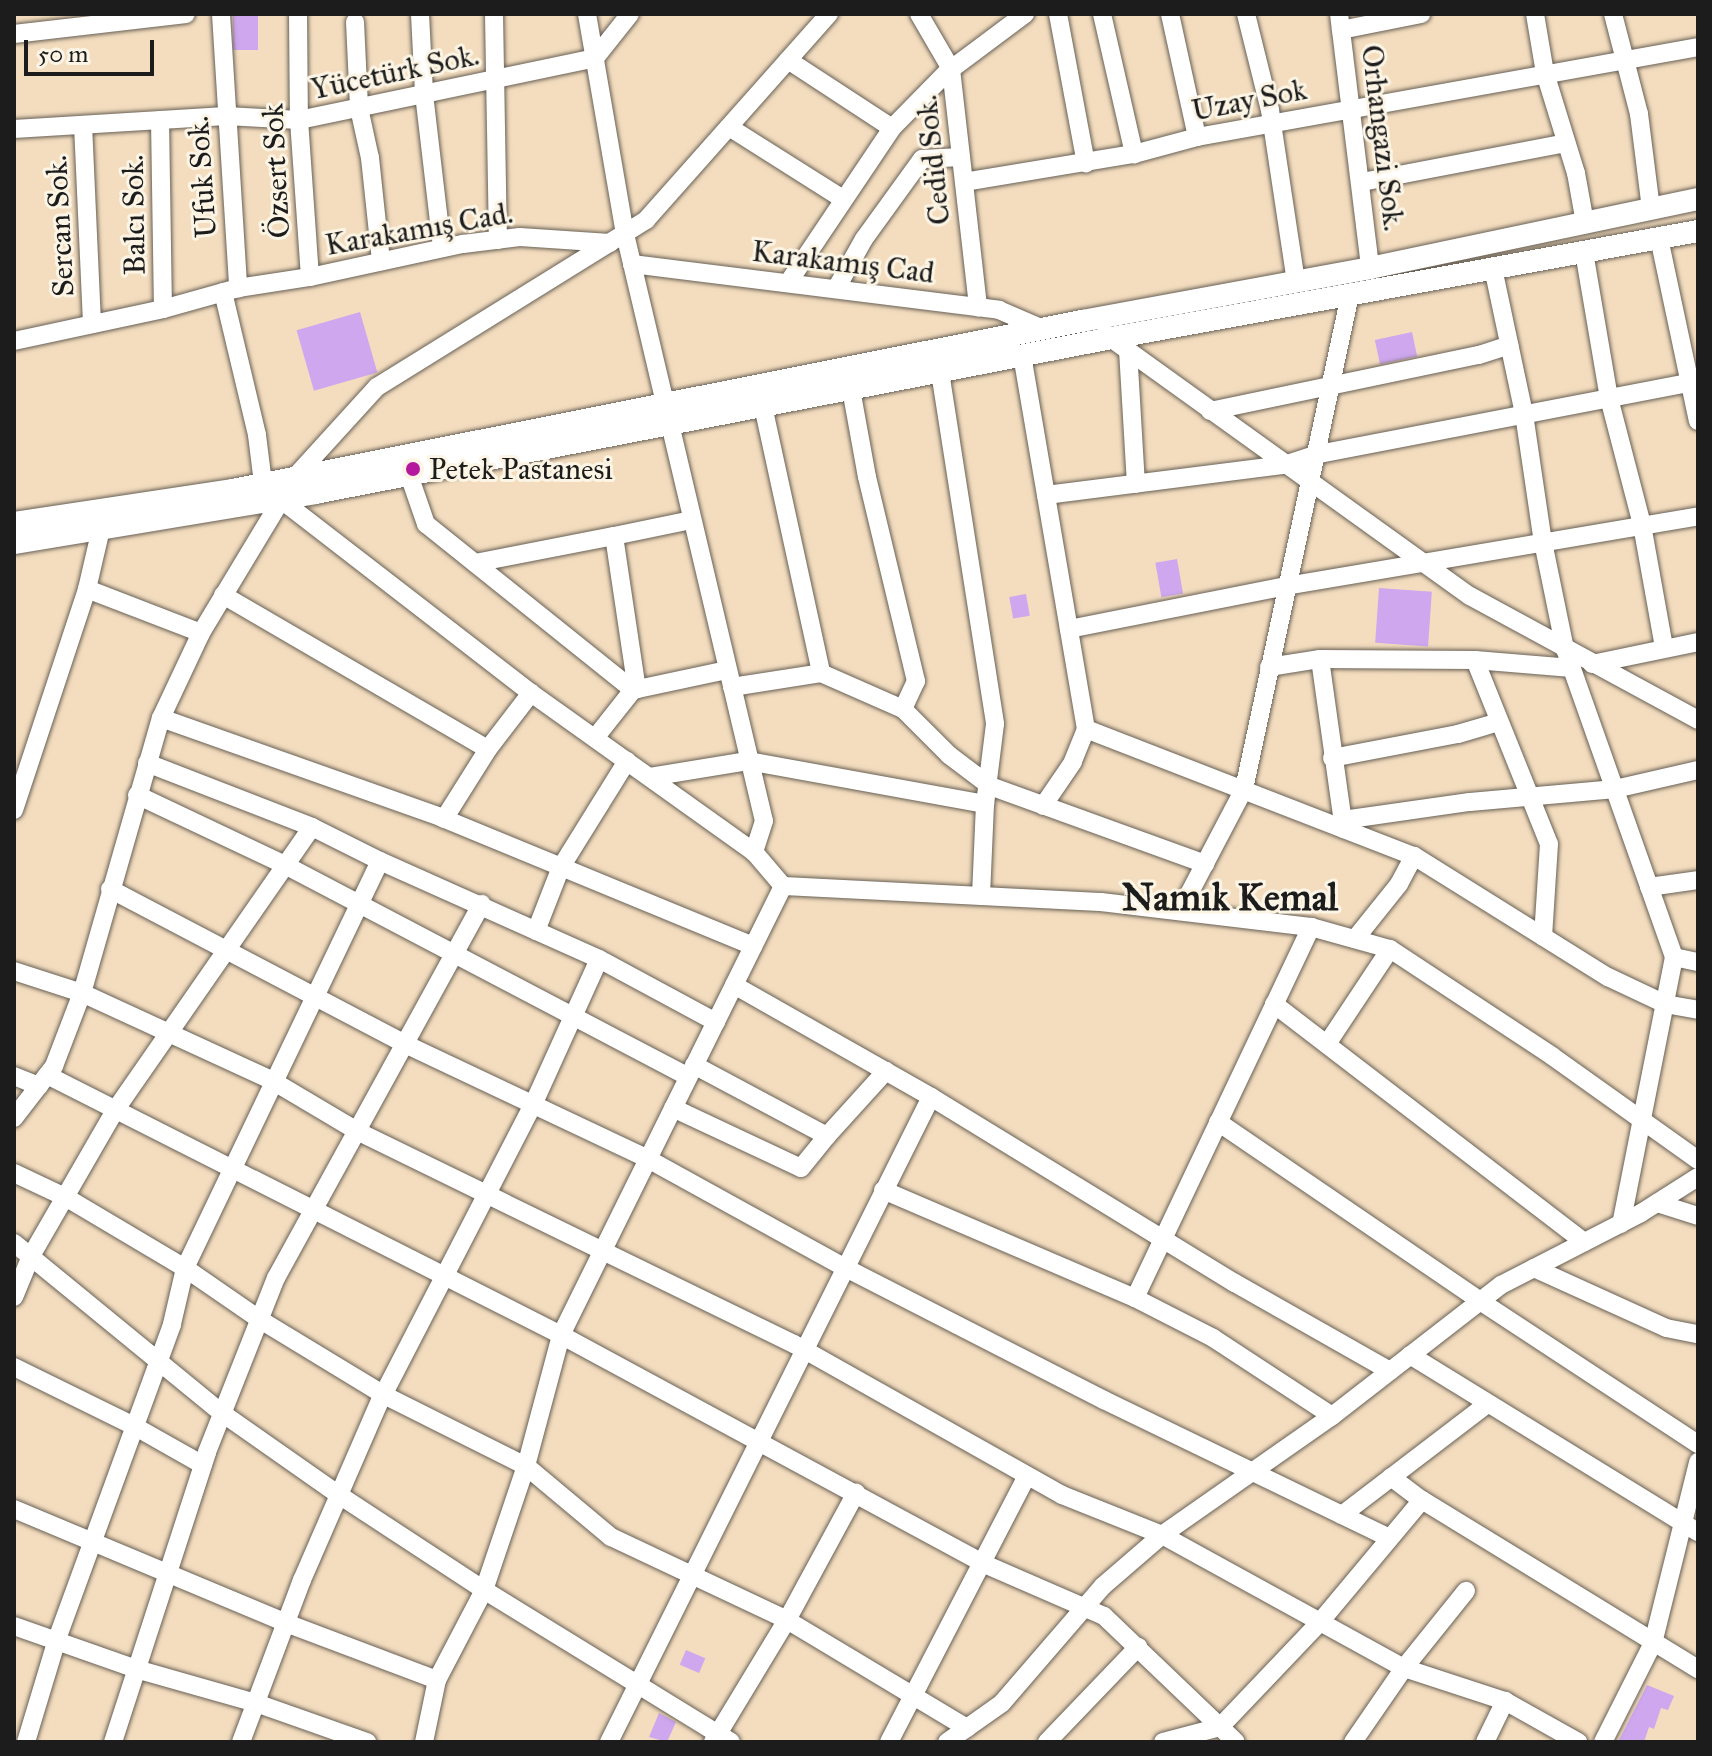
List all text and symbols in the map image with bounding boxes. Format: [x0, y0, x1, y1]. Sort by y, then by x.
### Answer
scale bar [28, 24, 158, 74]
street label: Yücetürk Sok. [308, 37, 482, 107]
text: 50 m [38, 39, 88, 69]
street label: Orhangazi Sok. [1354, 43, 1412, 233]
street label: Uzay Sok [1189, 71, 1309, 129]
street label: Cedid Sok. [908, 93, 958, 227]
street label: Özsert Sok [254, 103, 298, 239]
street label: Ufuk Sok. [180, 115, 224, 239]
street label: Sercan Sok. [38, 154, 82, 298]
street label: Balcı Sok. [115, 154, 153, 276]
street label: Karakamış Cad. [322, 195, 516, 263]
street label: Karakamış Cad [750, 233, 936, 291]
place label: Petek Pastanesi [429, 451, 613, 487]
marker: Petek Pastanesi [404, 460, 422, 478]
district label: Namık Kemal [1122, 875, 1338, 921]

